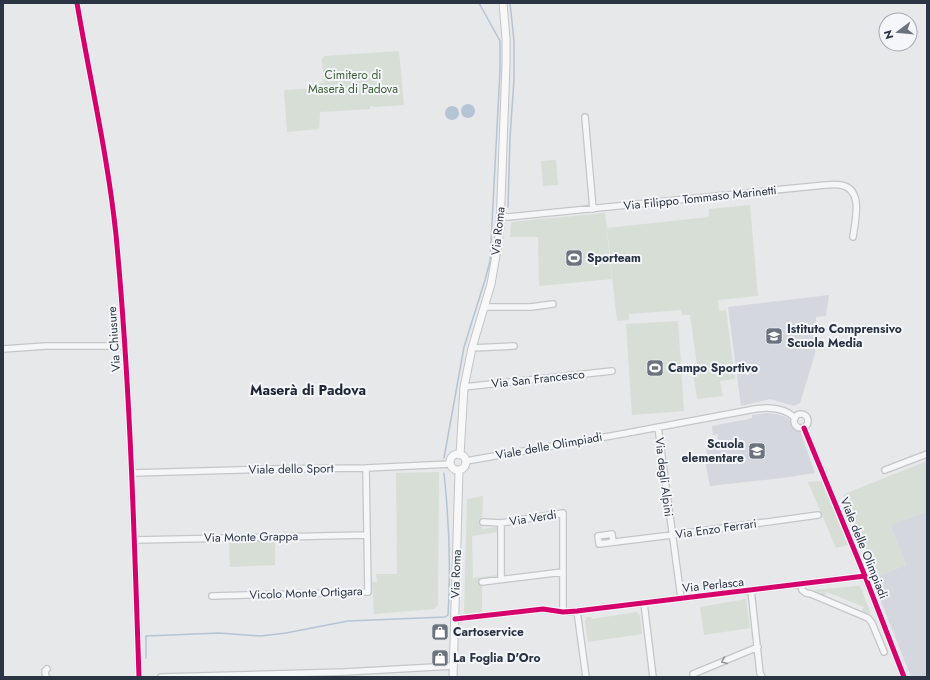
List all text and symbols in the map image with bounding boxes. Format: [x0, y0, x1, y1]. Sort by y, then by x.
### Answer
north arrow [878, 12, 918, 52]
text: N [879, 28, 897, 41]
park label: Cimitero di Maserà di Padova [308, 66, 398, 98]
street label: Via Filippo Tommaso Marinetti [623, 181, 777, 215]
street label: Via Roma [486, 206, 510, 256]
sports icon: Sporteam [564, 248, 584, 268]
place label: Sporteam [587, 249, 641, 267]
street label: Via Chiusure [103, 306, 125, 372]
place label: Istituto Comprensivo Scuola Media [787, 320, 902, 352]
school or university icon: Istituto Comprensivo Scuola Media [764, 326, 784, 346]
sports icon: Campo Sportivo [645, 358, 665, 378]
place label: Campo Sportivo [668, 359, 758, 377]
street label: Via San Francesco [490, 365, 586, 393]
district label: Maserà di Padova [250, 380, 366, 400]
street label: Viale delle Olimpiadi [494, 428, 604, 464]
place label: Scuola elementare [681, 435, 744, 467]
street label: Via degli Alpini [650, 436, 678, 518]
school or university icon: Scuola elementare [747, 441, 767, 461]
street label: Viale dello Sport [248, 459, 334, 479]
street label: Viale delle Olimpiadi [835, 495, 893, 601]
street label: Via Verdi [508, 505, 558, 531]
street label: Via Enzo Ferrari [674, 514, 758, 544]
street label: Via Monte Grappa [204, 527, 299, 547]
street label: Via Roma [446, 549, 466, 599]
street label: Via Perlasca [681, 573, 745, 597]
street label: Vicolo Monte Ortigara [249, 582, 363, 604]
shop icon: Cartoservice [430, 622, 450, 642]
place label: Cartoservice [453, 623, 524, 641]
shop icon: La Foglia D'Oro [430, 648, 450, 668]
place label: La Foglia D'Oro [453, 649, 541, 667]
one-way arrow [721, 656, 729, 664]

